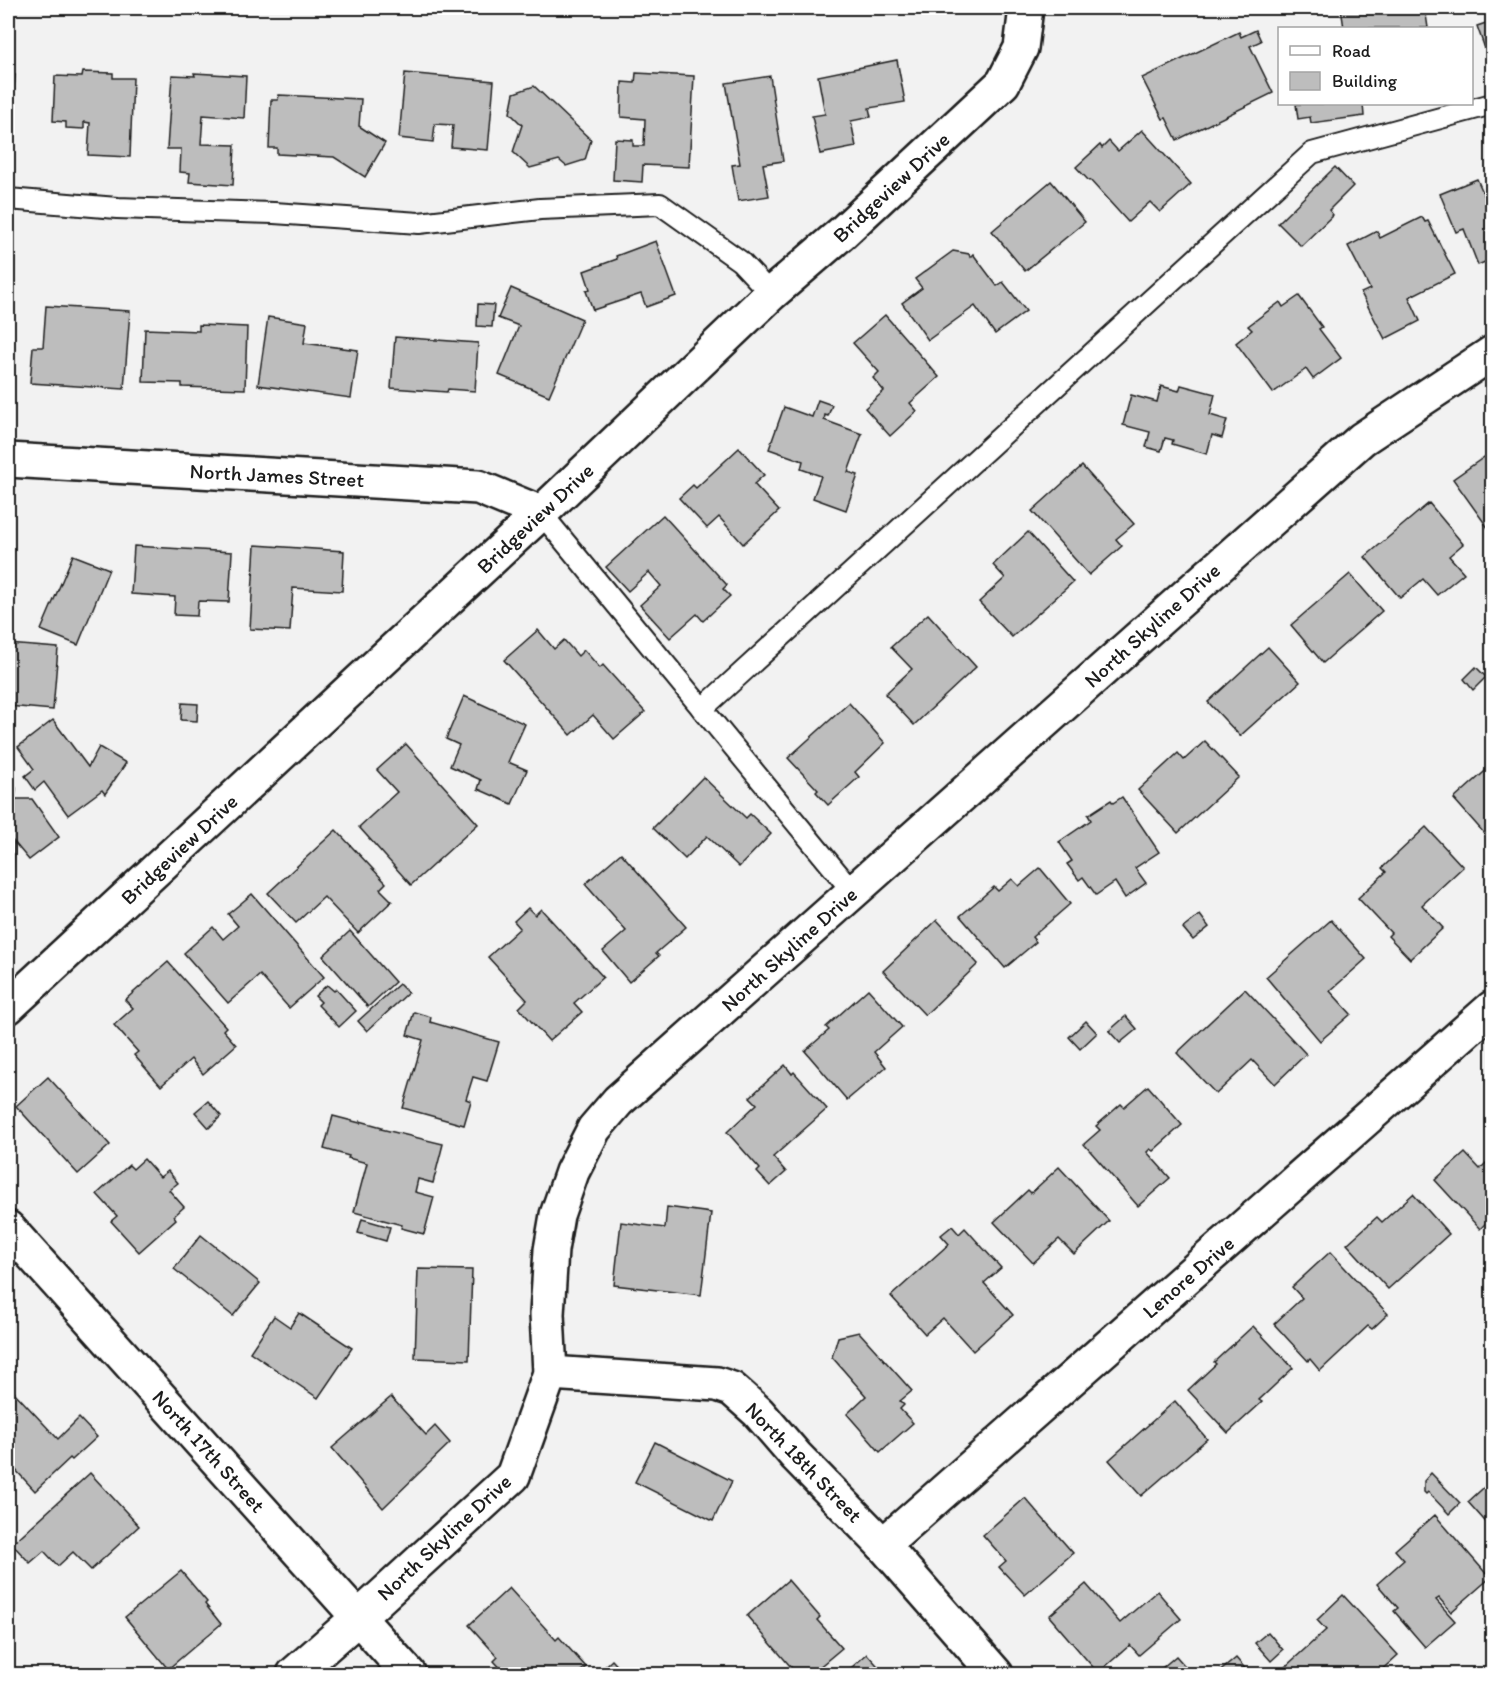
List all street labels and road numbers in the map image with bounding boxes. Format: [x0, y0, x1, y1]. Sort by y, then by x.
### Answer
street label: Bridgeview Drive [827, 126, 955, 248]
street label: Bridgeview Drive [471, 457, 599, 579]
street label: North James Street [189, 458, 365, 492]
street label: North Skyline Drive [1079, 557, 1225, 693]
street label: Bridgeview Drive [115, 788, 243, 910]
street label: North Skyline Drive [716, 881, 862, 1017]
street label: Lenore Drive [1137, 1230, 1239, 1324]
street label: North 17th Street [147, 1385, 271, 1518]
street label: North 18th Street [740, 1397, 868, 1527]
street label: North Skyline Drive [372, 1468, 516, 1606]

